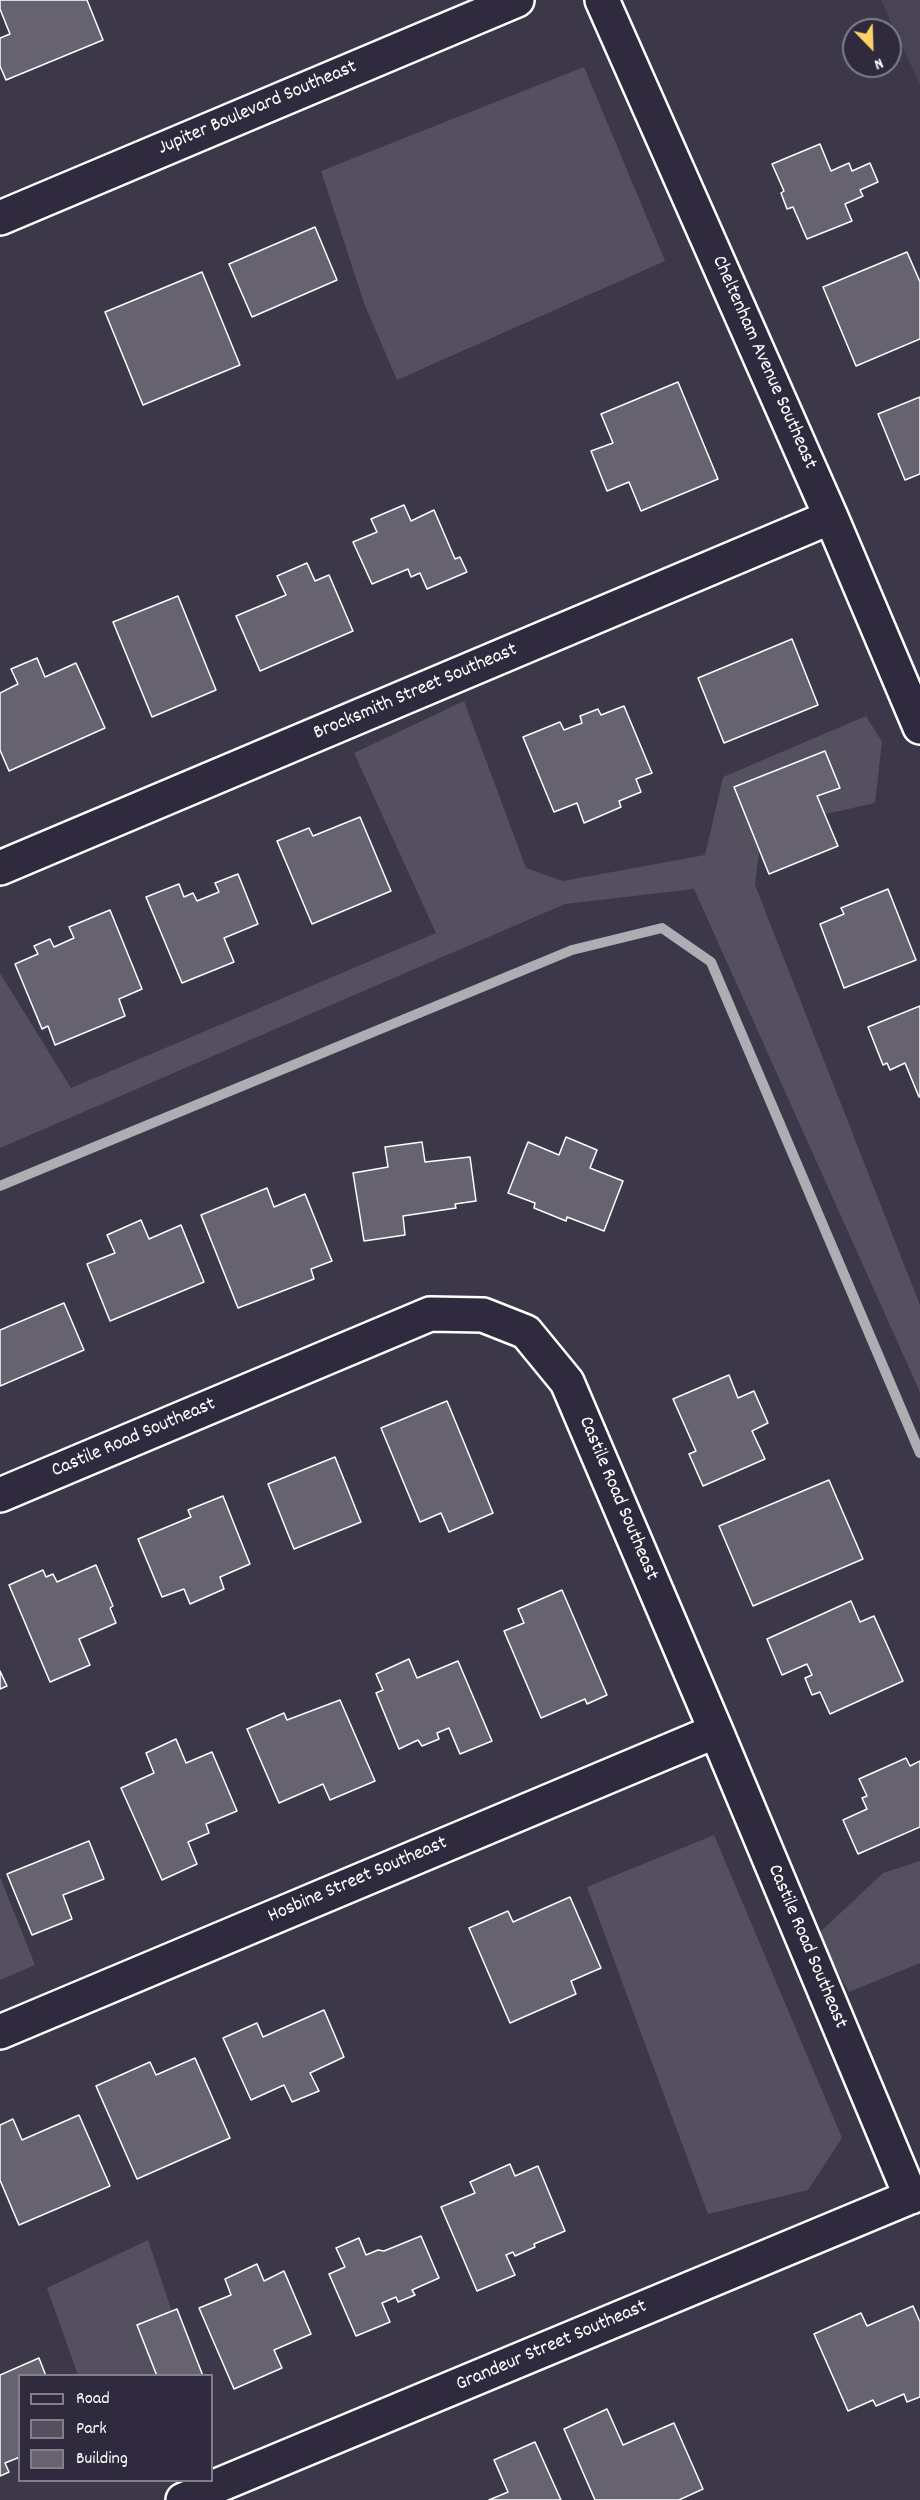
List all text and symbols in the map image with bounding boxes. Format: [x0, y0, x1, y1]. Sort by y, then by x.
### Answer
north arrow [842, 18, 902, 78]
text: N [870, 51, 887, 75]
street label: Jupiter Boulevard Southeast [155, 56, 361, 162]
street label: Cheltenham Avenue Southeast [705, 253, 821, 473]
street label: Brocksmith Street Southeast [311, 639, 521, 747]
street label: Castile Road Southeast [48, 1394, 220, 1484]
street label: Castile Road Southeast [572, 1413, 662, 1585]
street label: Hosbine Street Southeast [265, 1832, 451, 1930]
street label: Castile Road Southeast [761, 1861, 851, 2033]
street label: Grandeur Street Southeast [453, 2296, 651, 2398]
legend [18, 2374, 213, 2482]
text: Road [76, 2387, 110, 2412]
text: Park [76, 2417, 107, 2442]
text: Building [76, 2447, 128, 2472]

